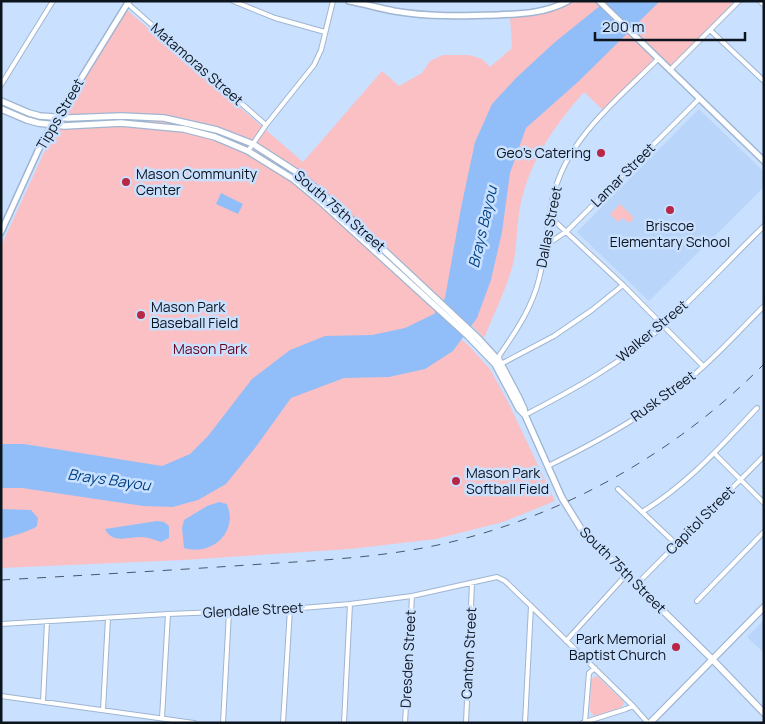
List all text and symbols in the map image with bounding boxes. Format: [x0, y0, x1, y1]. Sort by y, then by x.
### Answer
scale bar [595, 10, 745, 42]
text: 200 m [602, 16, 645, 37]
street label: Matamoras Street [147, 18, 248, 109]
street label: Tipps Street [31, 74, 88, 153]
street label: Lamar Street [586, 138, 659, 211]
place label: Geo's Catering [497, 143, 591, 162]
marker: Geo's Catering [595, 147, 607, 159]
place label: Mason Community Center [136, 164, 258, 199]
street label: South 75th Street [291, 166, 390, 256]
marker: Mason Community Center [120, 176, 132, 188]
water label: Brays Bayou [463, 183, 502, 270]
street label: Dallas Street [531, 184, 566, 269]
marker: Briscoe Elementary School [664, 204, 676, 216]
place label: Briscoe Elementary School [610, 216, 730, 251]
street label: Walker Street [612, 295, 692, 366]
place label: Mason Park Baseball Field [151, 297, 238, 332]
marker: Mason Park Baseball Field [135, 309, 147, 321]
park label: Mason Park [173, 339, 248, 358]
street label: Rusk Street [627, 366, 699, 425]
water label: Brays Bayou [66, 463, 153, 496]
place label: Mason Park Softball Field [466, 463, 549, 498]
marker: Mason Park Softball Field [450, 475, 462, 487]
street label: Capitol Street [661, 481, 739, 558]
street label: South 75th Street [576, 522, 671, 617]
street label: Glendale Street [202, 597, 304, 622]
street label: Canton Street [457, 606, 480, 699]
street label: Dresden Street [395, 609, 420, 709]
place label: Park Memorial Baptist Church [569, 629, 666, 664]
marker: Park Memorial Baptist Church [670, 641, 682, 653]

